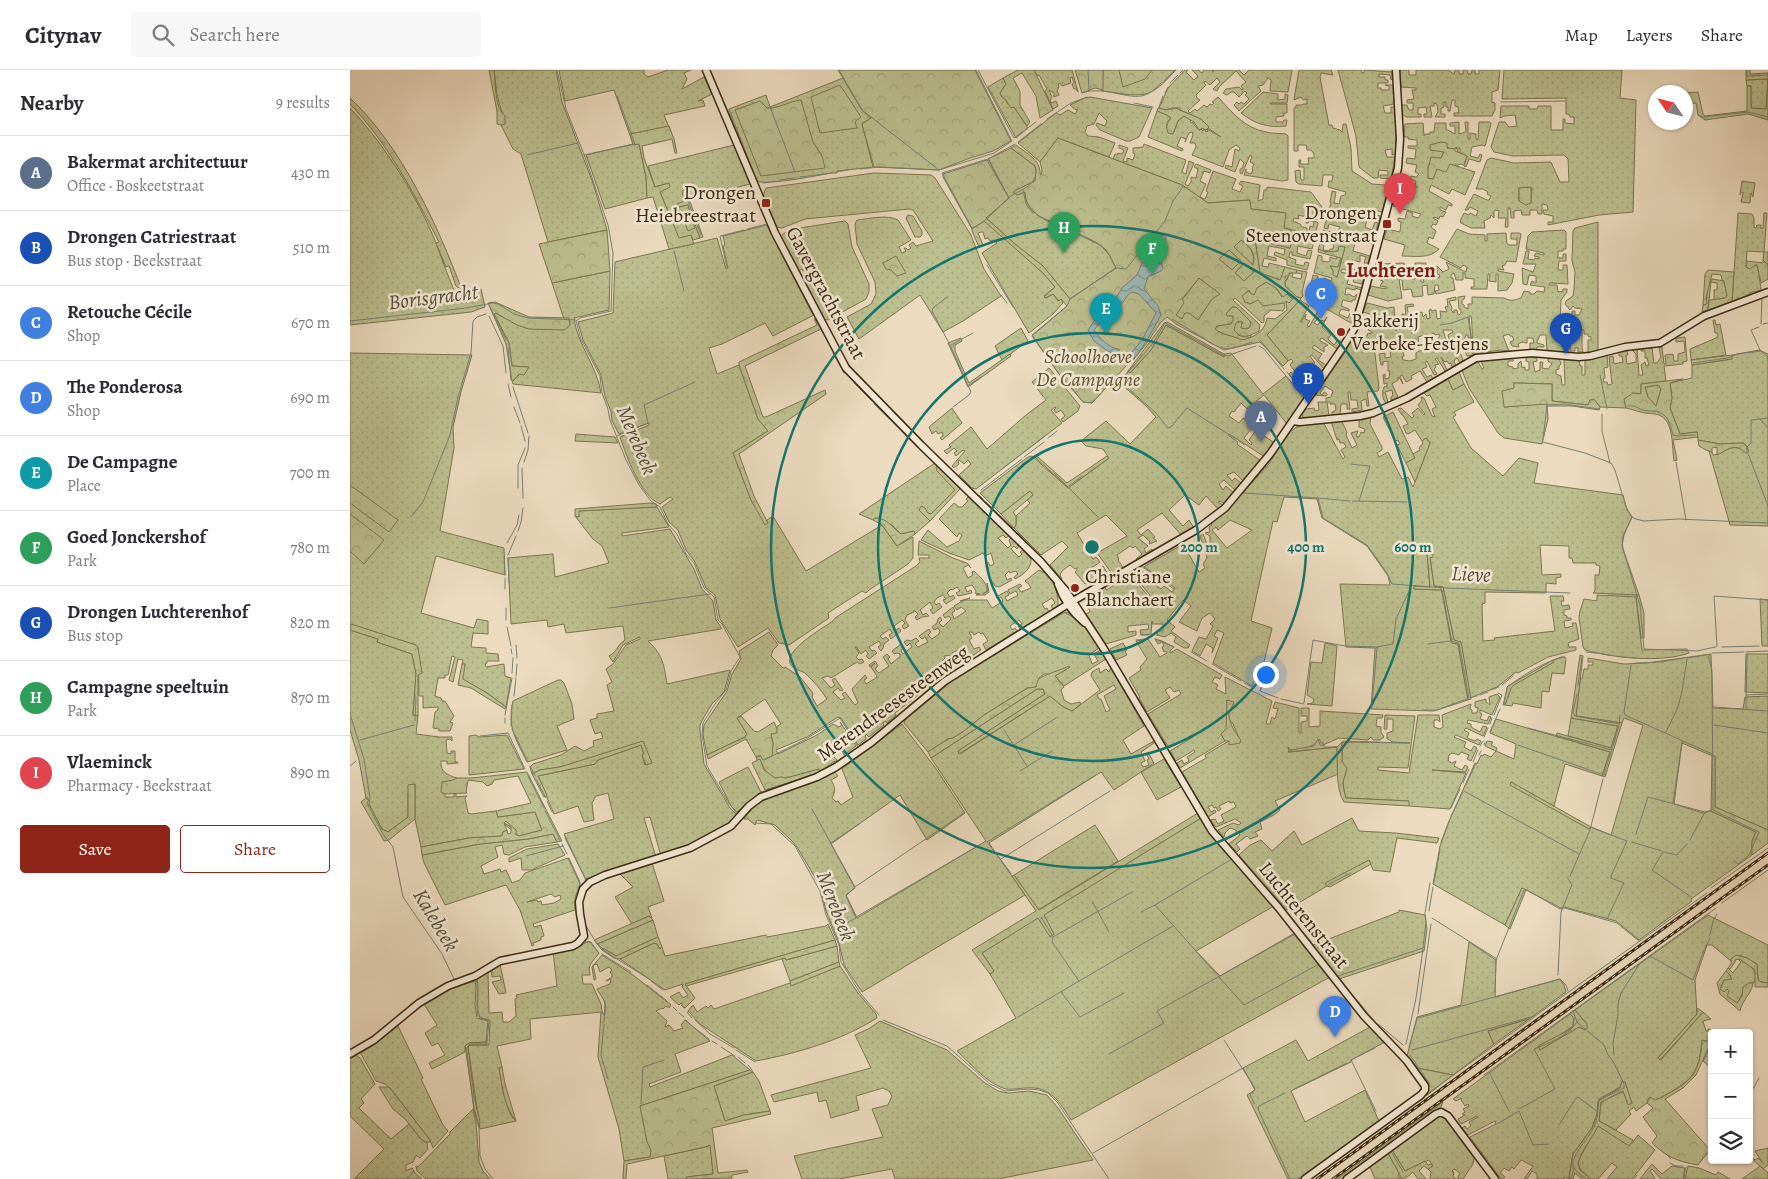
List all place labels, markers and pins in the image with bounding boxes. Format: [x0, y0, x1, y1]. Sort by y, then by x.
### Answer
pin: I [1384, 173, 1416, 214]
place label: Drongen Heiebreestraat [635, 179, 756, 229]
marker: Drongen Heiebreestraat [760, 197, 772, 209]
place label: Drongen Steenovenstraat [1245, 199, 1377, 249]
pin: H [1048, 212, 1080, 253]
marker: Drongen Steenovenstraat [1381, 218, 1393, 230]
pin: F [1136, 233, 1168, 274]
pin: C [1305, 278, 1337, 319]
pin: E [1090, 293, 1122, 334]
place label: Bakkerij Verbeke-Festjens [1350, 307, 1489, 357]
pin: G [1550, 313, 1582, 354]
marker: Bakkerij Verbeke-Festjens [1335, 326, 1347, 338]
pin: B [1292, 363, 1324, 404]
pin: A [1245, 401, 1277, 442]
centre of rings [1083, 538, 1101, 556]
place label: Christiane Blanchaert [1085, 563, 1174, 613]
marker: Christiane Blanchaert [1069, 582, 1081, 594]
pin: D [1319, 996, 1351, 1037]

